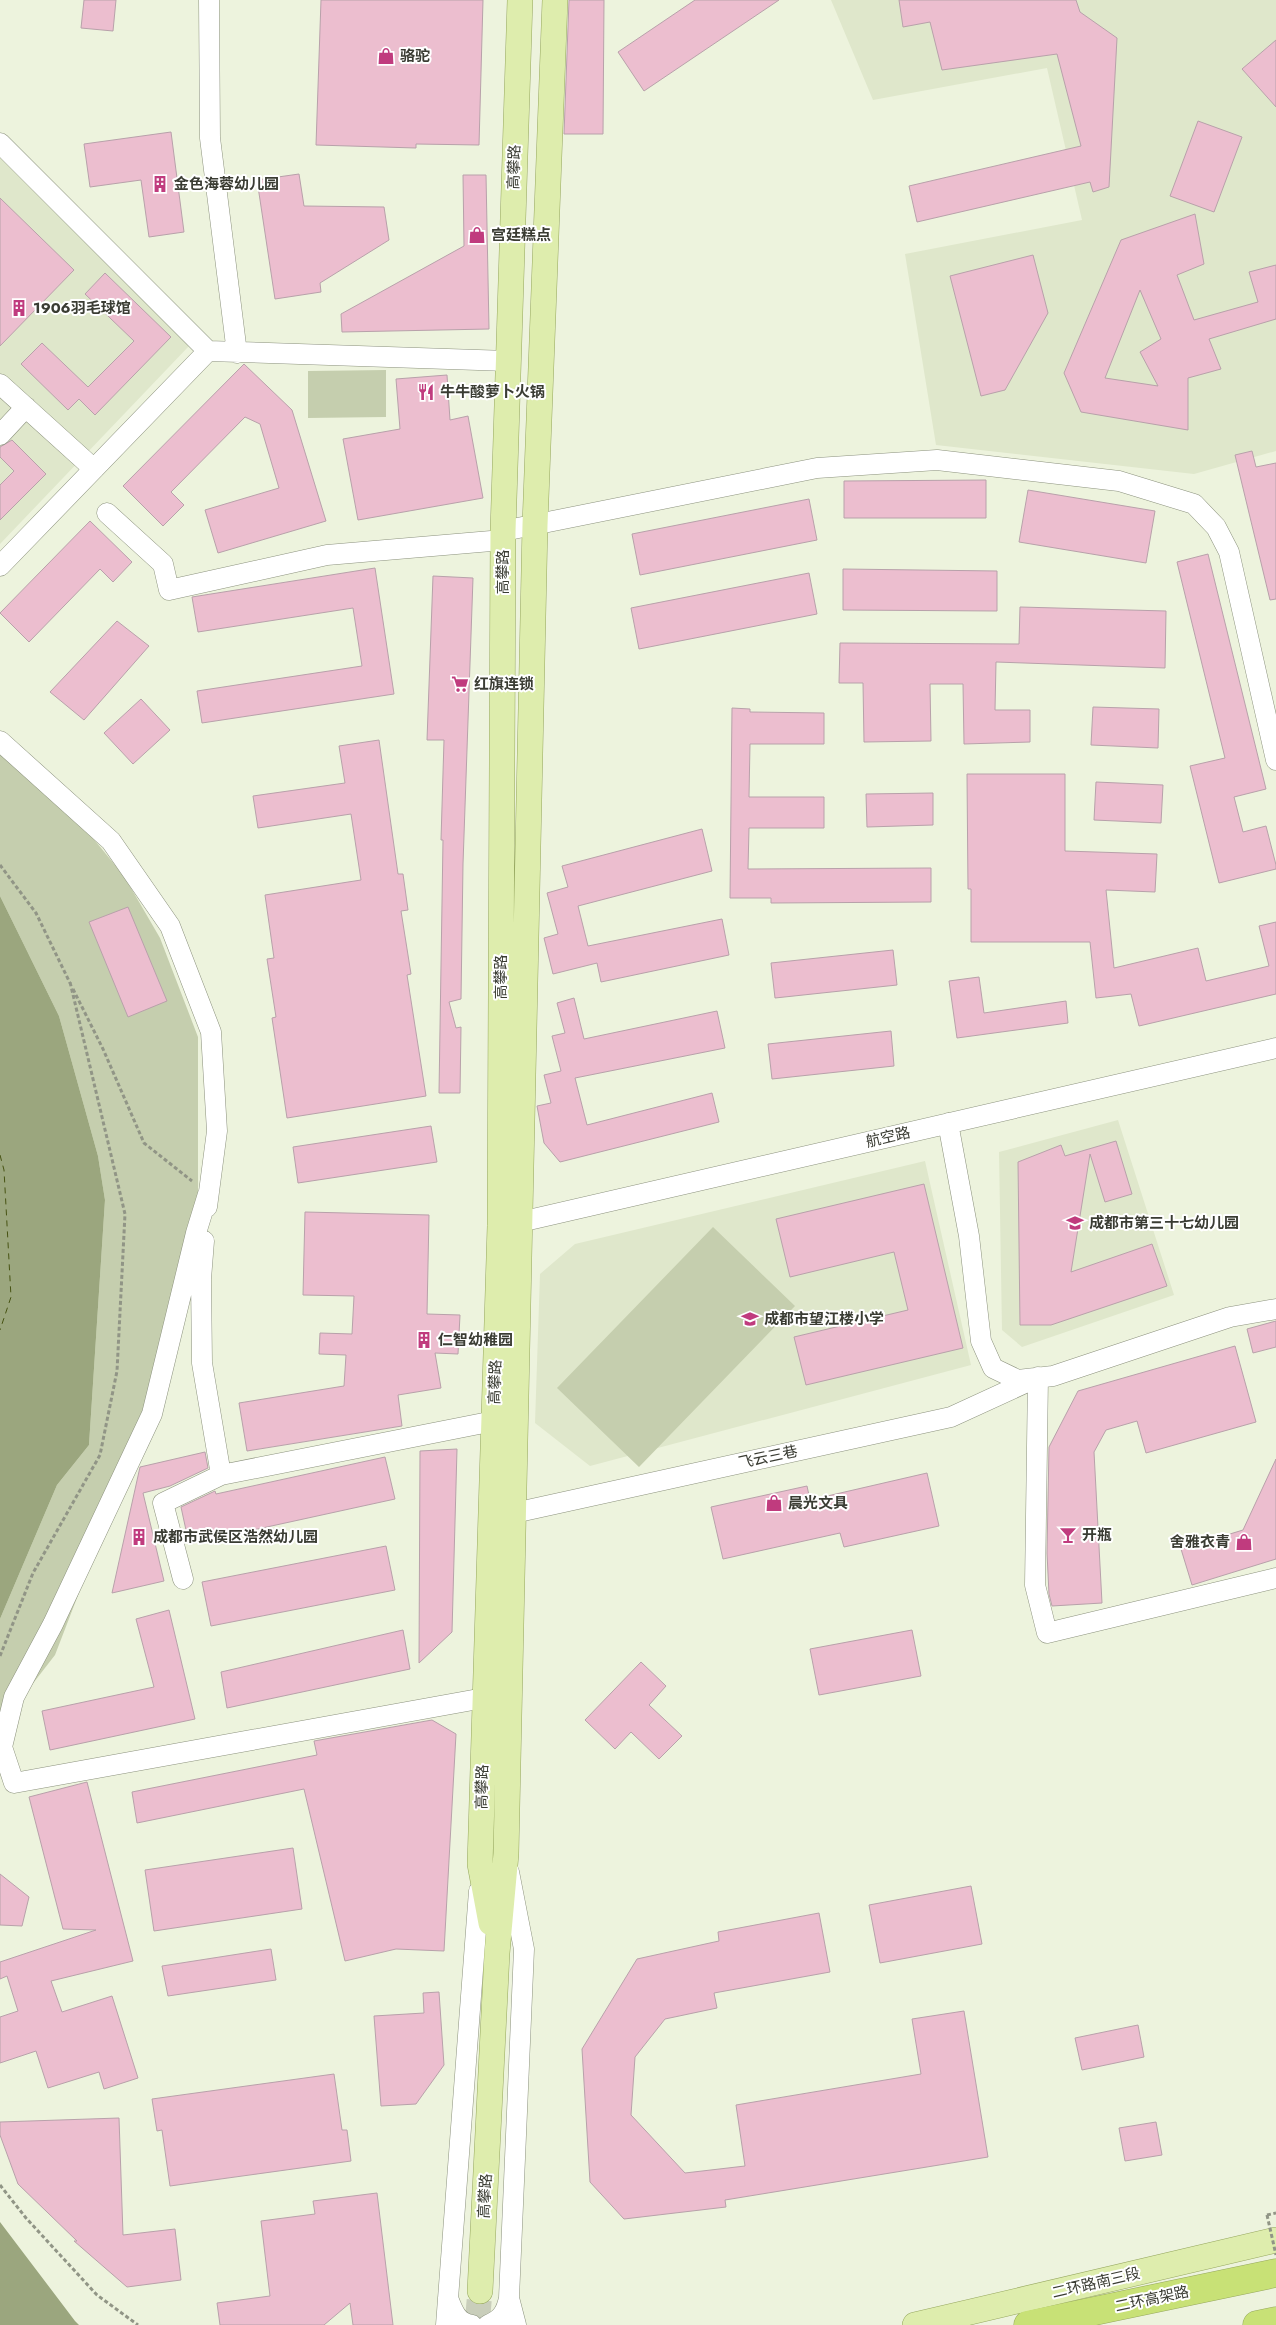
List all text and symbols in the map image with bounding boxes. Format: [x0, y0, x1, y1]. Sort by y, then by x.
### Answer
place label: 骆驼 [400, 45, 430, 67]
shop icon: 骆驼 [376, 46, 396, 66]
street label: 高攀路 [502, 144, 526, 190]
place label: 金色海蓉幼儿园 [174, 173, 279, 195]
building icon: 金色海蓉幼儿园 [150, 174, 170, 194]
place label: 宫廷糕点 [491, 224, 551, 246]
shop icon: 宫廷糕点 [467, 225, 487, 245]
place label: 1906羽毛球馆 [33, 297, 131, 319]
building icon: 1906羽毛球馆 [9, 298, 29, 318]
place label: 牛牛酸萝卜火锅 [440, 381, 545, 403]
restaurant icon: 牛牛酸萝卜火锅 [416, 382, 436, 402]
street label: 高攀路 [492, 549, 514, 595]
place label: 红旗连锁 [474, 673, 534, 695]
supermarket icon: 红旗连锁 [450, 674, 470, 694]
street label: 高攀路 [490, 954, 512, 1000]
street label: 航空路 [864, 1121, 912, 1153]
place label: 成都市第三十七幼儿园 [1089, 1212, 1239, 1234]
school or university icon: 成都市第三十七幼儿园 [1065, 1213, 1085, 1233]
place label: 成都市望江楼小学 [764, 1308, 884, 1330]
school or university icon: 成都市望江楼小学 [740, 1309, 760, 1329]
place label: 仁智幼稚园 [438, 1329, 513, 1351]
building icon: 仁智幼稚园 [414, 1330, 434, 1350]
street label: 高攀路 [483, 1359, 507, 1405]
street label: 飞云三巷 [736, 1440, 800, 1474]
place label: 晨光文具 [788, 1492, 848, 1514]
shop icon: 晨光文具 [764, 1493, 784, 1513]
place label: 开瓶 [1082, 1524, 1112, 1546]
bar icon: 开瓶 [1058, 1525, 1078, 1545]
place label: 成都市武侯区浩然幼儿园 [153, 1526, 318, 1548]
building icon: 成都市武侯区浩然幼儿园 [129, 1527, 149, 1547]
place label: 舍雅衣青 [1169, 1531, 1230, 1553]
shop icon: 舍雅衣青 [1234, 1532, 1254, 1552]
street label: 高攀路 [471, 1764, 493, 1810]
street label: 高攀路 [473, 2173, 497, 2219]
street label: 二环路南三段 [1050, 2262, 1142, 2304]
street label: 二环高架路 [1113, 2280, 1191, 2318]

